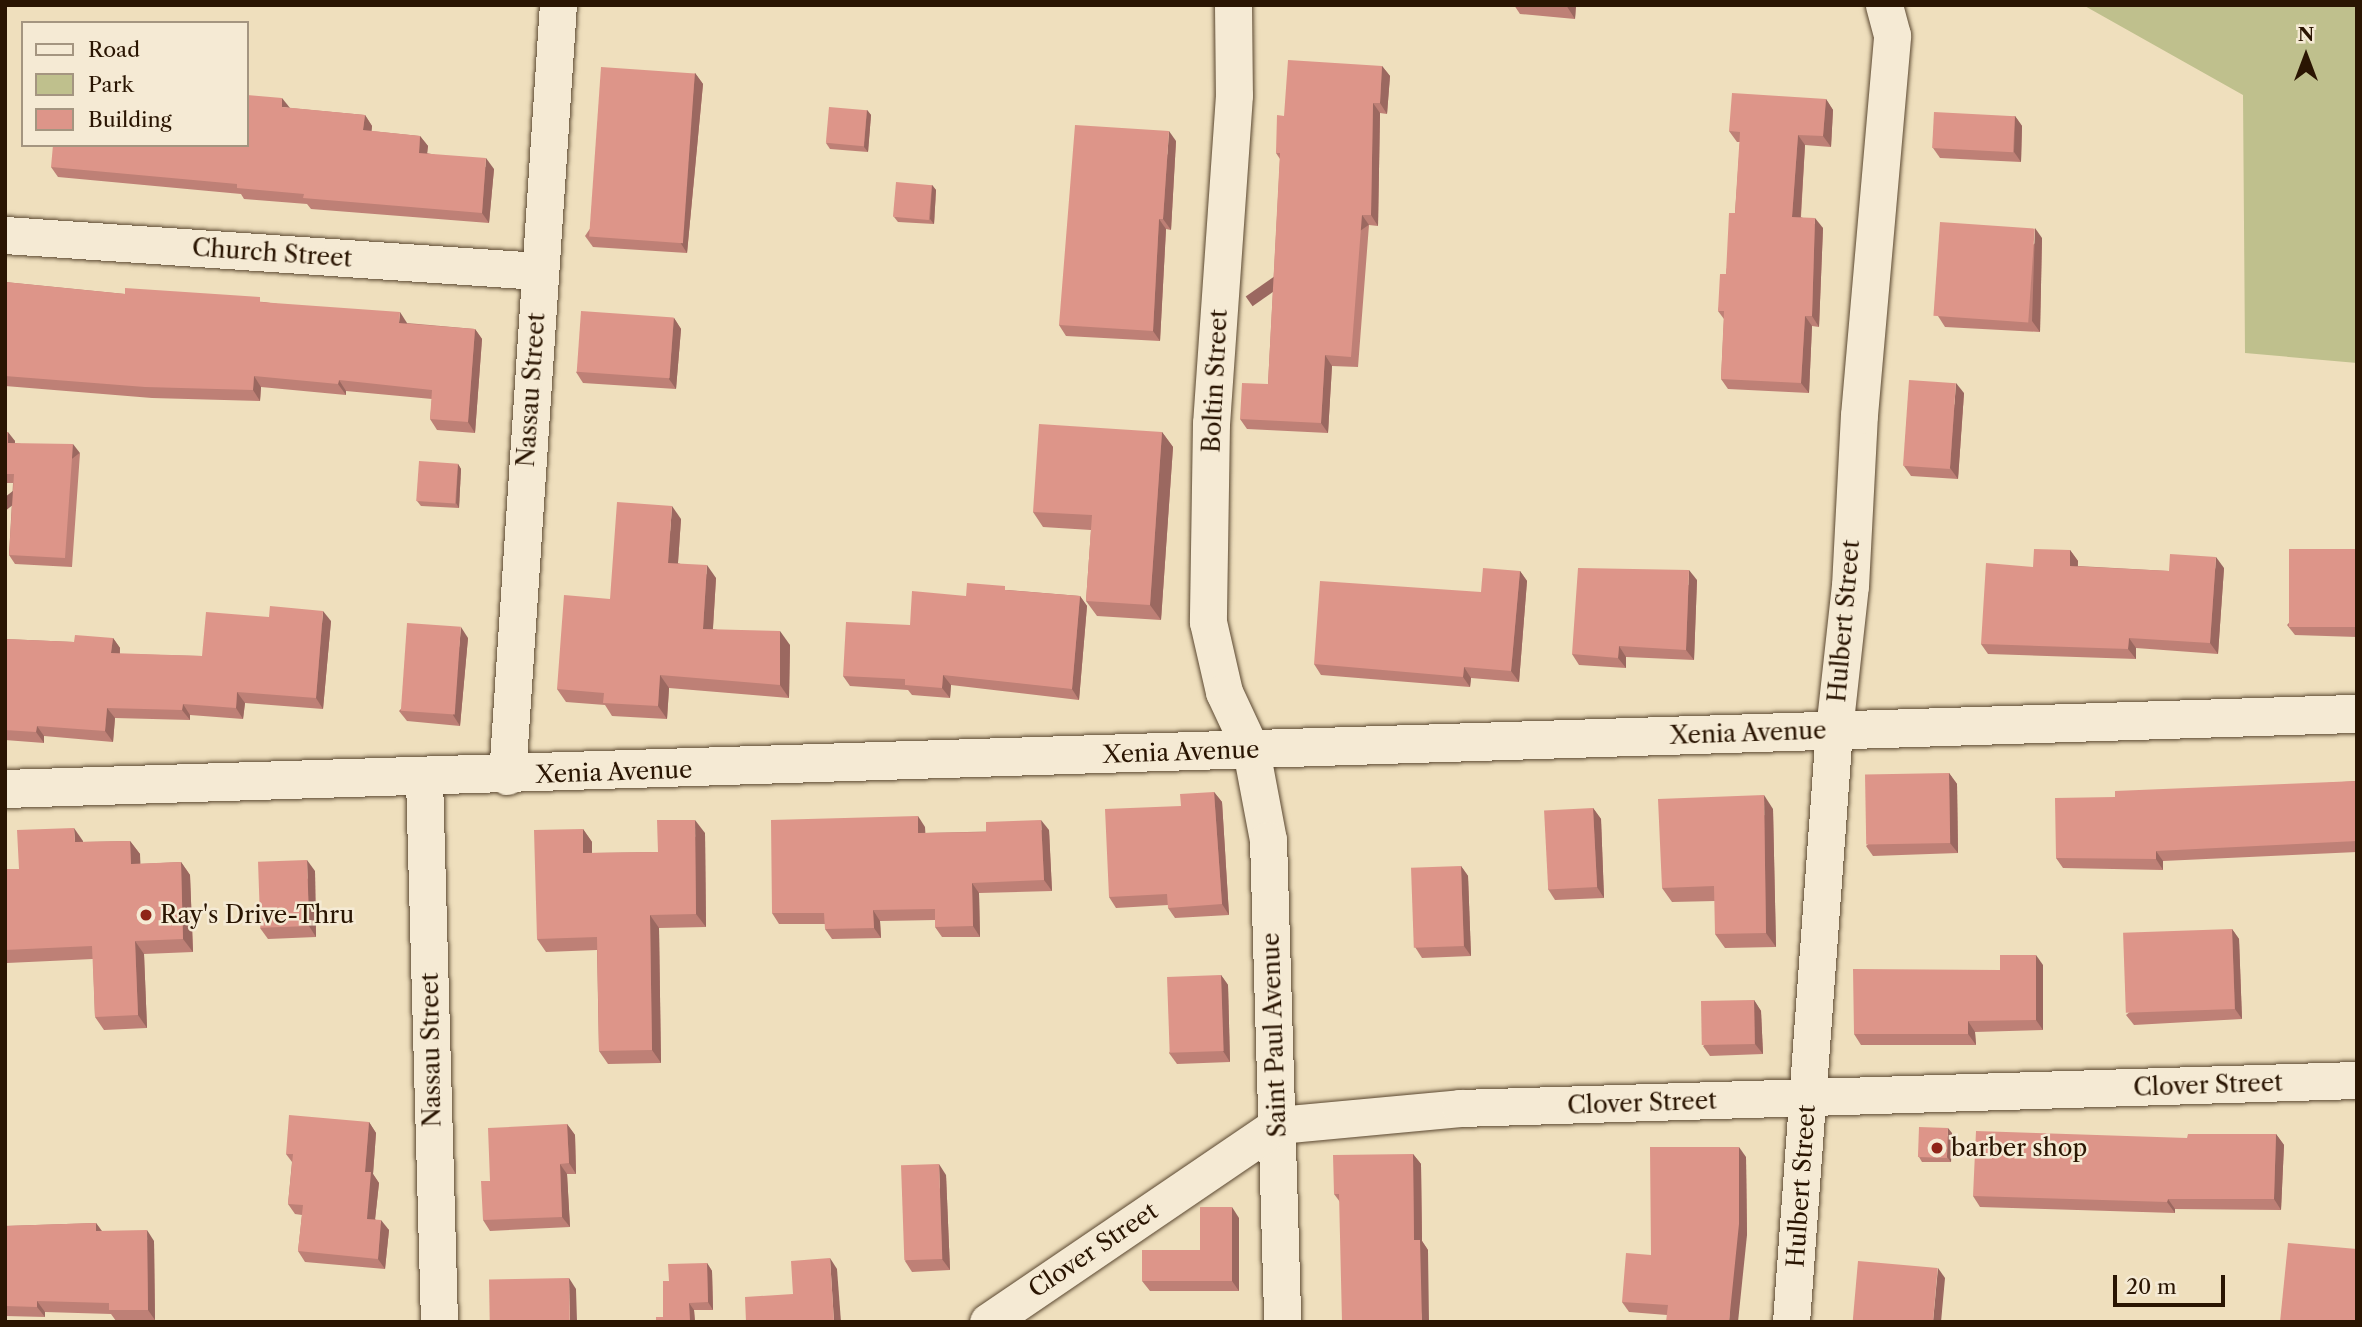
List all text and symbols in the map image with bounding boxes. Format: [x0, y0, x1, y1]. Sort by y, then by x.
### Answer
legend [21, 21, 248, 147]
north arrow [2271, 21, 2341, 91]
text: N [2298, 23, 2314, 46]
text: Road [88, 37, 140, 62]
text: Park [88, 72, 134, 97]
text: Building [88, 107, 172, 132]
street label: Church Street [191, 233, 353, 273]
street label: Boltin Street [1197, 308, 1233, 454]
street label: Nassau Street [511, 312, 551, 468]
street label: Hulbert Street [1823, 539, 1865, 703]
street label: Xenia Avenue [1668, 716, 1828, 750]
street label: Xenia Avenue [1101, 735, 1261, 769]
street label: Xenia Avenue [534, 755, 694, 789]
place label: Ray's Drive-Thru [160, 901, 354, 929]
marker: Ray's Drive-Thru [138, 907, 154, 923]
street label: Saint Paul Avenue [1256, 932, 1292, 1138]
street label: Nassau Street [415, 972, 447, 1128]
street label: Clover Street [2133, 1068, 2283, 1102]
street label: Clover Street [1567, 1086, 1717, 1120]
street label: Hulbert Street [1781, 1104, 1821, 1268]
place label: barber shop [1951, 1134, 2088, 1162]
marker: barber shop [1929, 1140, 1945, 1156]
street label: Clover Street [1023, 1196, 1163, 1304]
scale bar [2117, 1260, 2229, 1304]
text: 20 m [2126, 1274, 2177, 1299]

